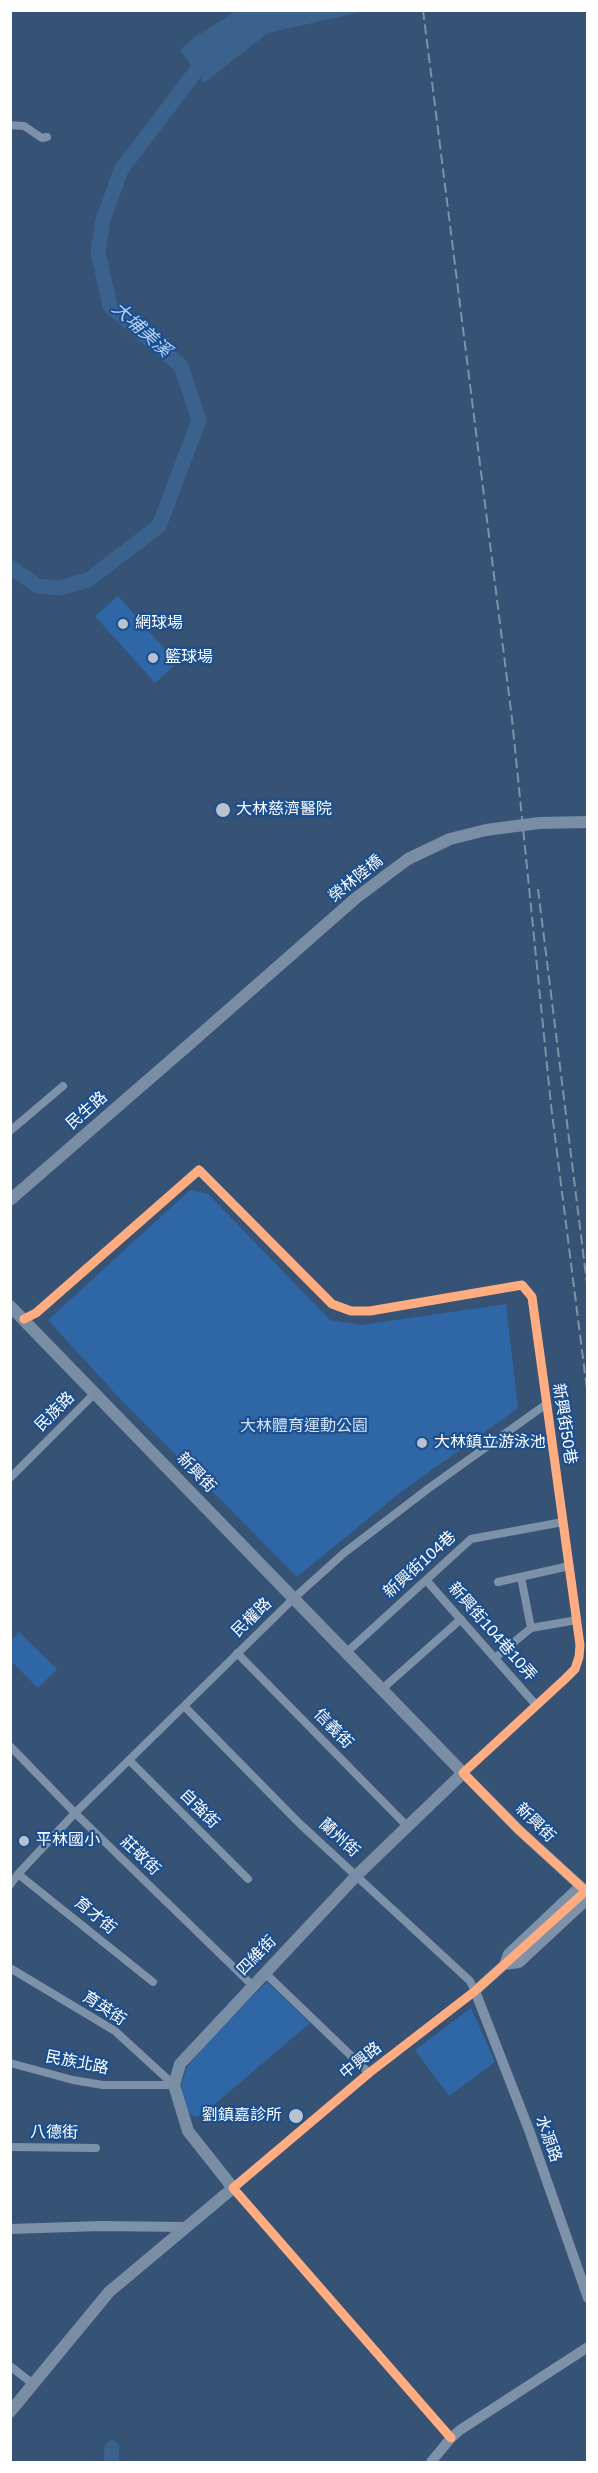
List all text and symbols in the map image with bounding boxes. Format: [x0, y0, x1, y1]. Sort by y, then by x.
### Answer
water label: 大埔美溪 [107, 298, 175, 362]
place label: 網球場 [135, 614, 183, 634]
marker: 網球場 [116, 617, 130, 631]
place label: 籃球場 [165, 648, 213, 668]
marker: 籃球場 [146, 651, 160, 665]
place label: 大林慈濟醫院 [236, 800, 332, 820]
marker: 大林慈濟醫院 [214, 801, 232, 819]
street label: 榮林陸橋 [325, 851, 387, 907]
street label: 民生路 [63, 1088, 111, 1134]
street label: 新興街50巷 [548, 1382, 580, 1466]
street label: 民族路 [31, 1388, 79, 1436]
park label: 大林體育運動公園 [240, 1417, 368, 1437]
place label: 大林鎮立游泳池 [434, 1433, 546, 1453]
marker: 大林鎮立游泳池 [415, 1436, 429, 1450]
street label: 新興街 [172, 1449, 220, 1497]
street label: 新興街104巷 [380, 1528, 460, 1602]
street label: 新興街104巷10弄 [444, 1579, 540, 1685]
street label: 民權路 [228, 1594, 276, 1642]
street label: 信義街 [309, 1705, 357, 1753]
street label: 自強街 [175, 1785, 223, 1833]
street label: 新興街 [511, 1799, 559, 1847]
street label: 蘭州街 [315, 1815, 363, 1861]
place label: 平林國小 [36, 1831, 100, 1851]
street label: 莊敬街 [116, 1832, 164, 1880]
marker: 平林國小 [17, 1834, 31, 1848]
street label: 育才街 [70, 1893, 120, 1939]
street label: 四維街 [233, 1932, 281, 1980]
street label: 育英街 [79, 1988, 129, 2030]
street label: 中興路 [336, 2038, 386, 2084]
street label: 民族北路 [44, 2047, 110, 2079]
place label: 劉鎮嘉診所 [202, 2106, 282, 2126]
marker: 劉鎮嘉診所 [287, 2107, 305, 2125]
street label: 水源路 [531, 2113, 565, 2165]
street label: 八德街 [30, 2123, 78, 2143]

